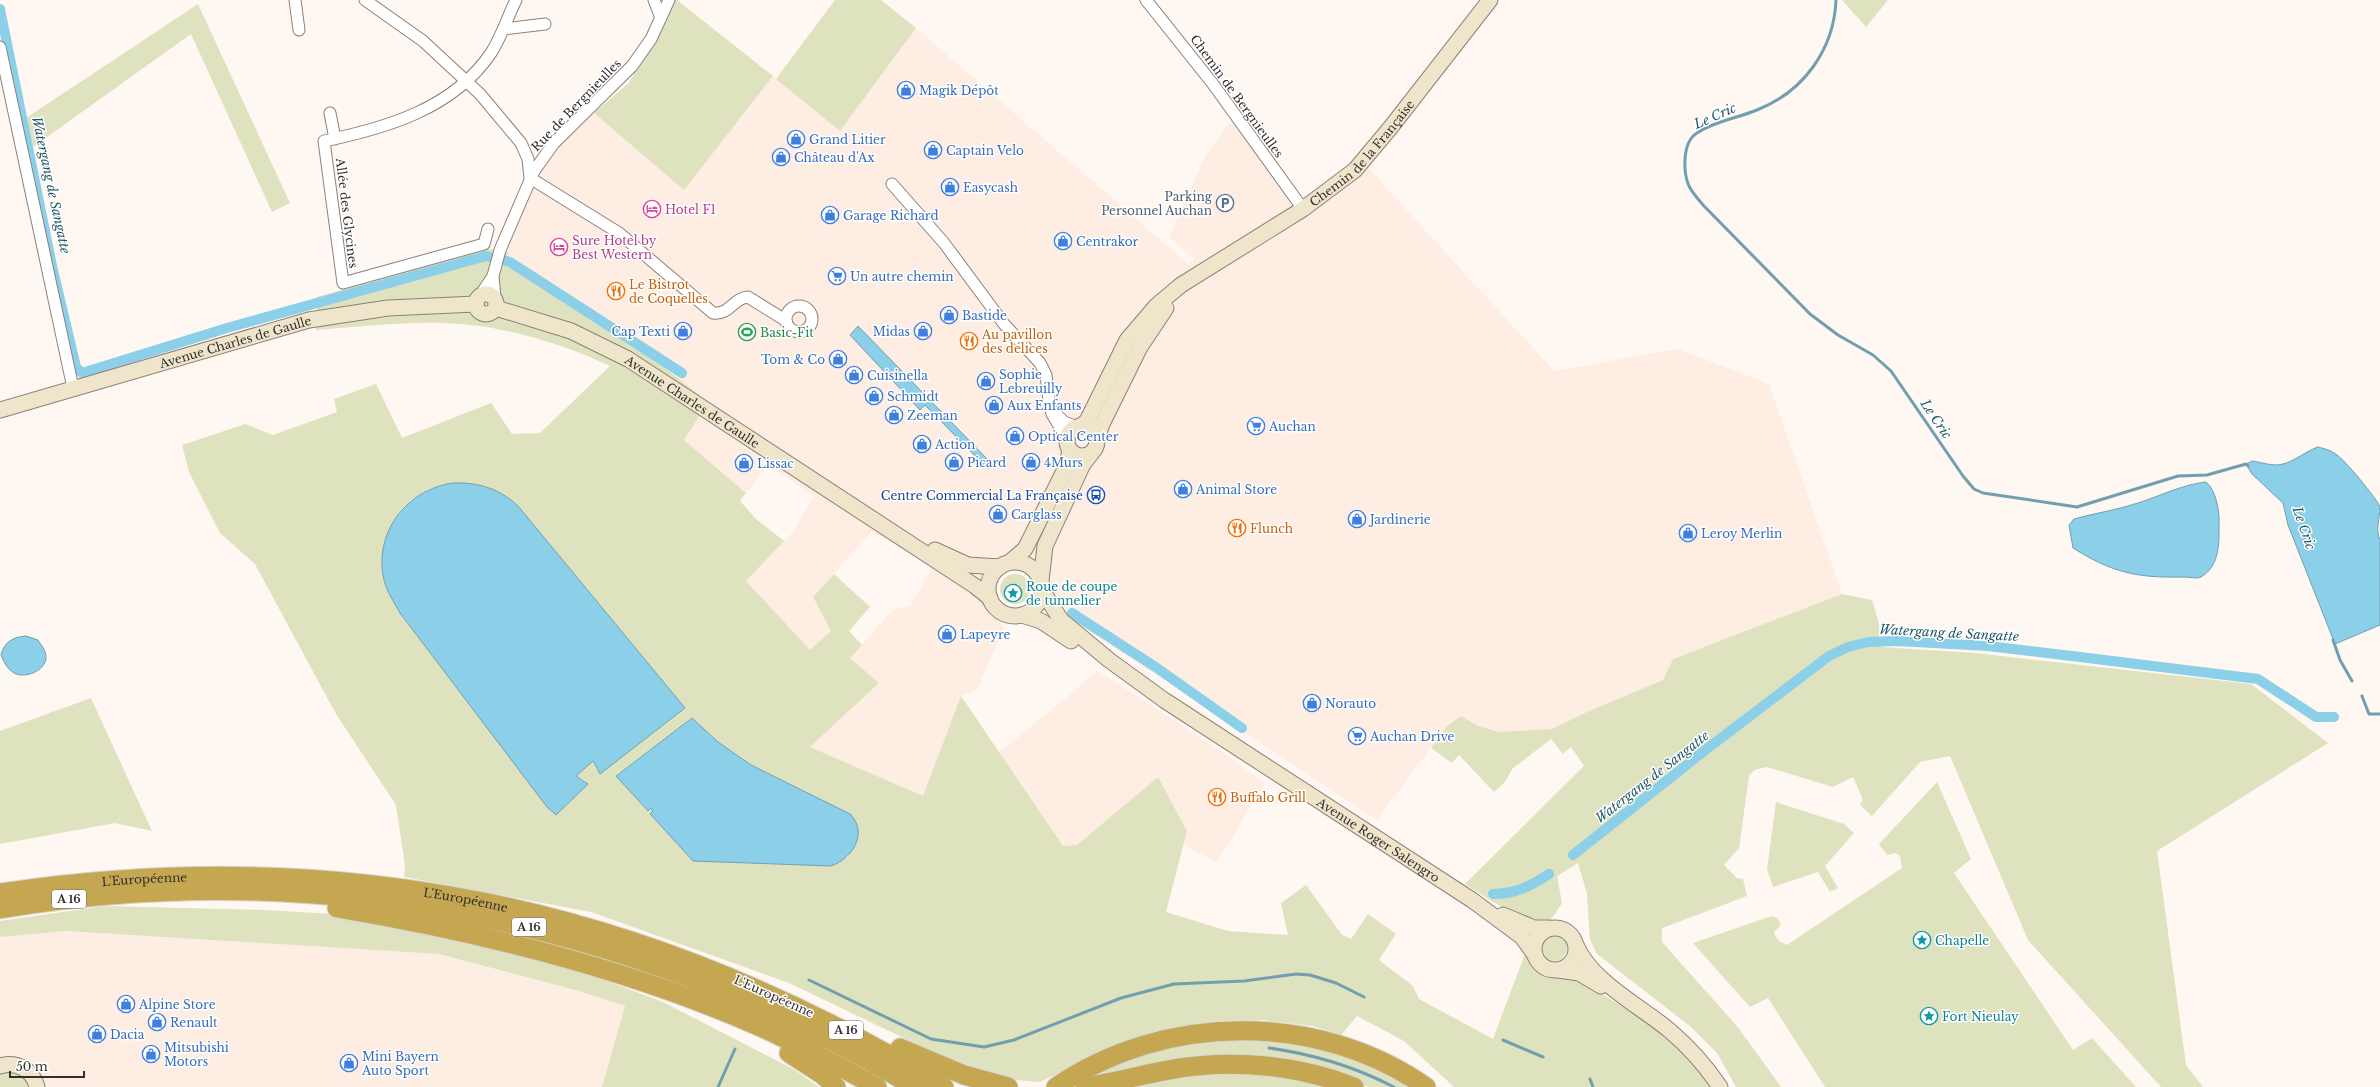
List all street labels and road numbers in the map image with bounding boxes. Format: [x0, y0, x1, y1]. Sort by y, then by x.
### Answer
street label: Chemin de Bergnieulles [1187, 32, 1287, 160]
street label: Rue de Bergnieulles [528, 56, 624, 154]
street label: Chemin de la Française [1306, 97, 1417, 209]
street label: Allée des Glycines [333, 156, 361, 269]
street label: Avenue Charles de Gaulle [157, 312, 313, 371]
street label: Avenue Charles de Gaulle [622, 351, 763, 451]
street label: Avenue Roger Salengro [1314, 794, 1443, 885]
street label: L'Européenne [101, 869, 187, 889]
street label: L'Européenne [422, 884, 510, 915]
road number: A 16 [52, 890, 86, 908]
road number: A 16 [512, 918, 546, 936]
street label: L'Européenne [732, 972, 816, 1020]
road number: A 16 [829, 1021, 863, 1039]

